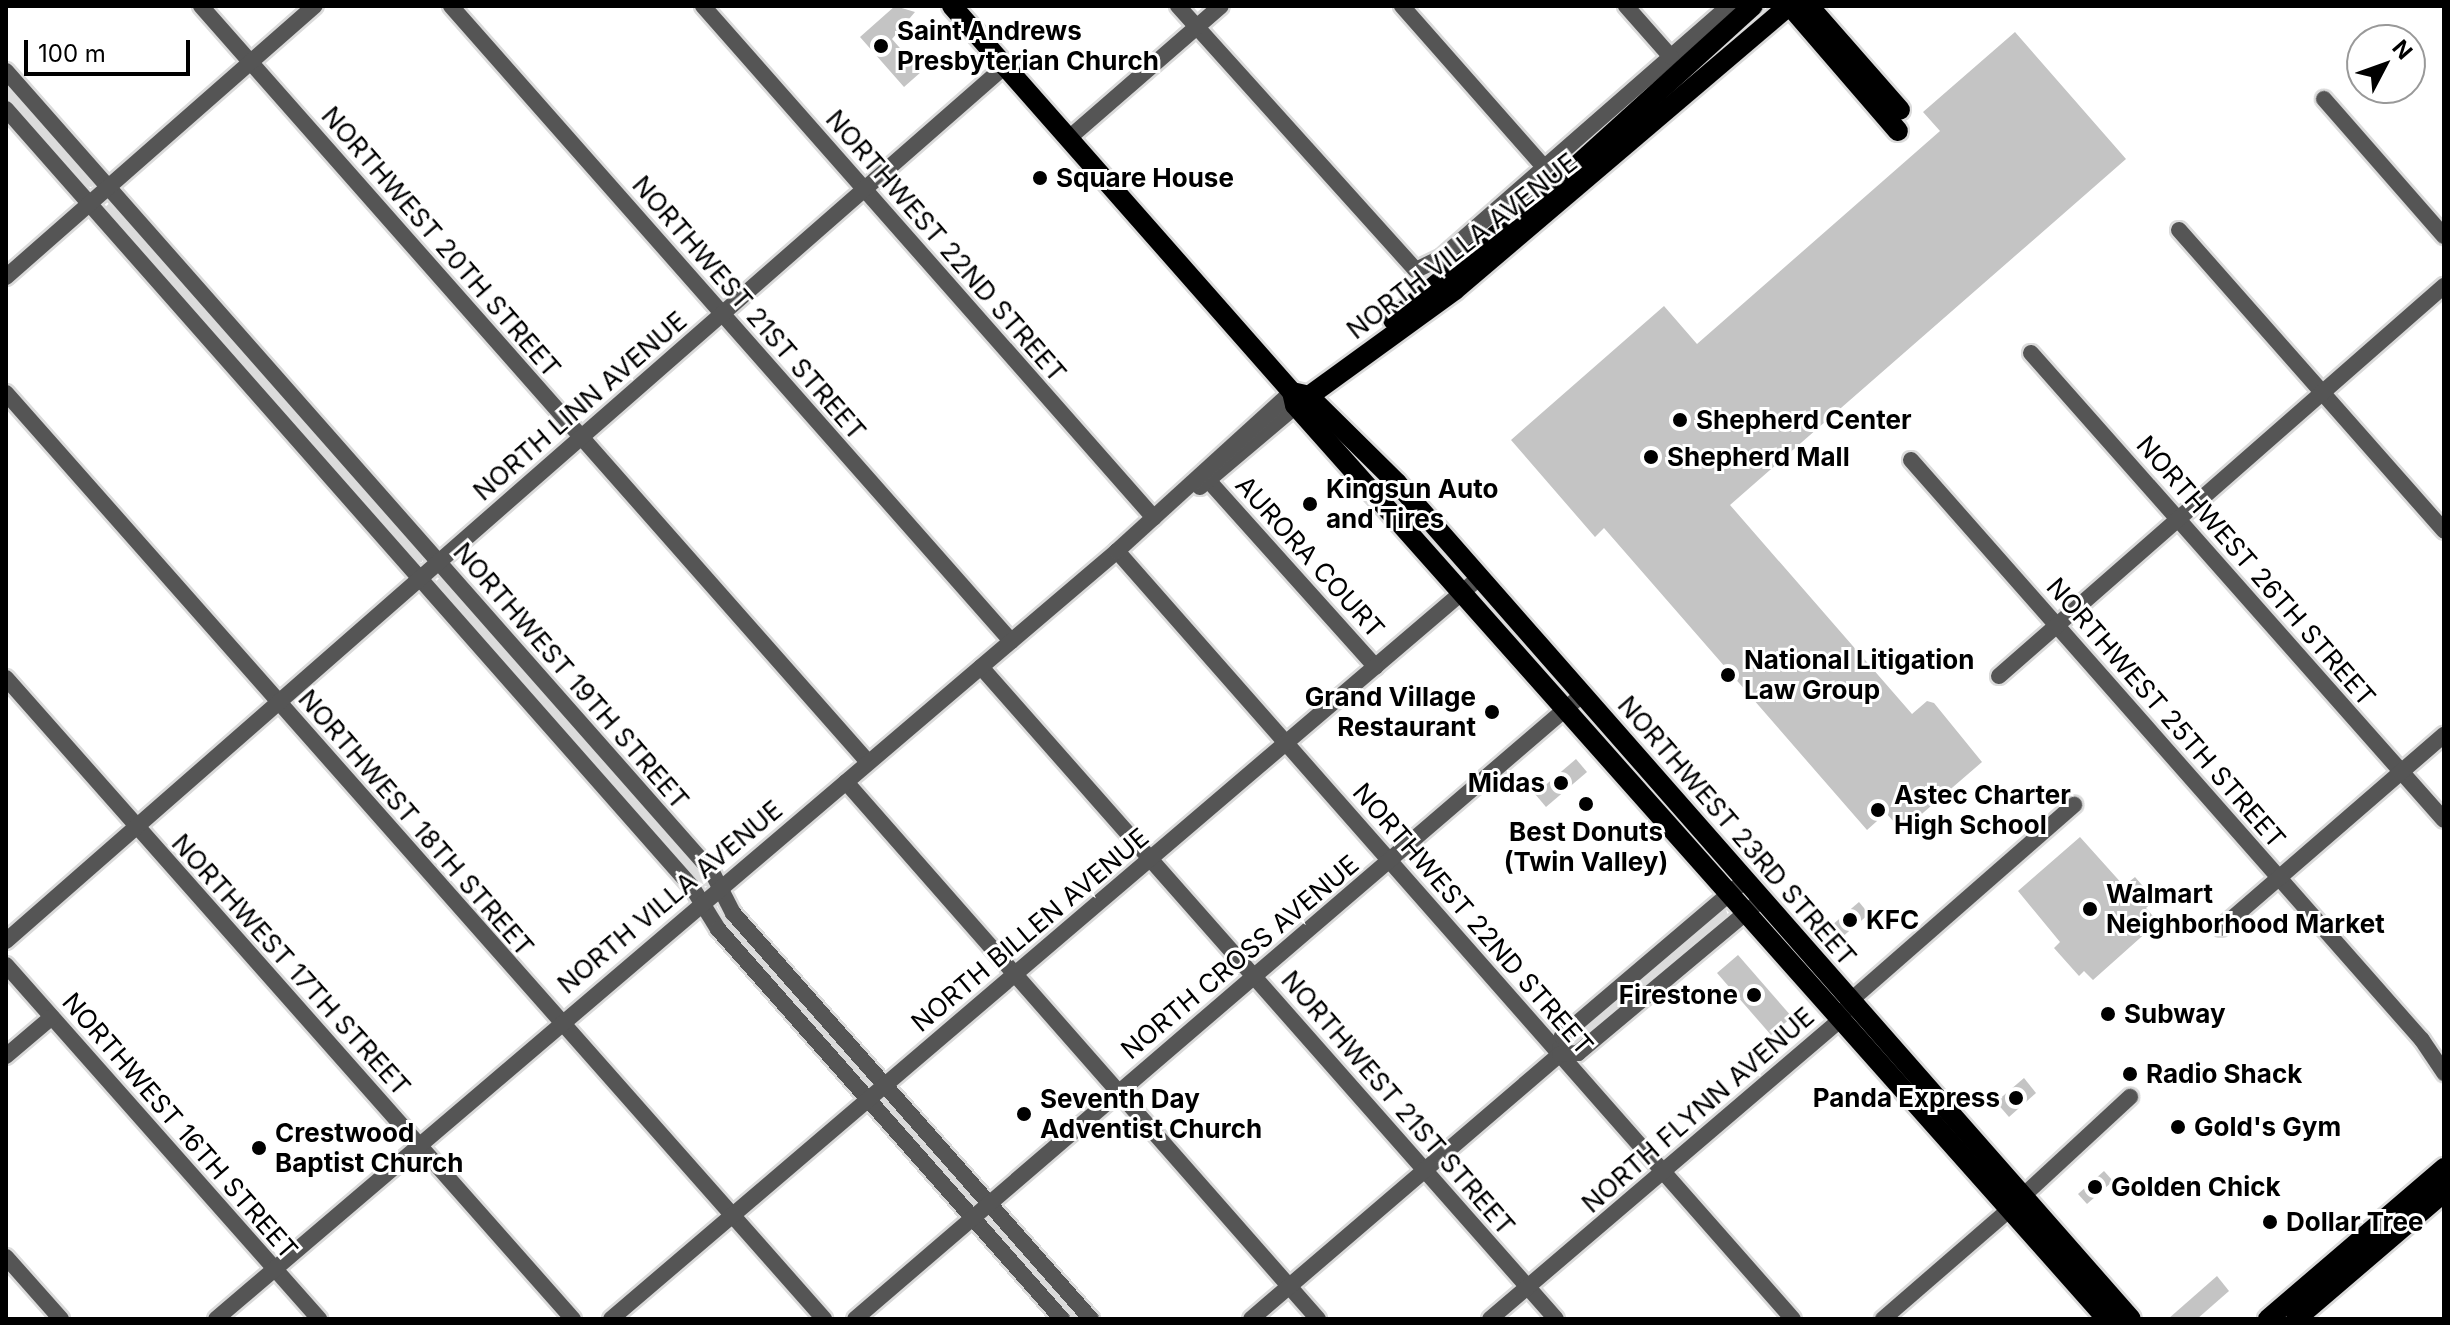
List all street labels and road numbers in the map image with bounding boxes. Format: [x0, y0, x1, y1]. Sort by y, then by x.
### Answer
street label: NORTHWEST 20TH STREET [315, 100, 567, 384]
street label: NORTHWEST 22ND STREET [819, 104, 1073, 388]
street label: NORTH VILLA AVENUE [1341, 146, 1583, 346]
street label: NORTHWEST 21ST STREET [626, 170, 872, 446]
street label: NORTH LINN AVENUE [467, 305, 693, 507]
street label: NORTHWEST 26TH STREET [2130, 429, 2382, 713]
street label: AURORA COURT [1229, 470, 1391, 644]
street label: NORTHWEST 19TH STREET [447, 536, 695, 816]
street label: NORTHWEST 25TH STREET [2040, 572, 2292, 854]
street label: NORTHWEST 18TH STREET [292, 683, 540, 963]
street label: NORTHWEST 23RD STREET [1611, 690, 1863, 972]
street label: NORTHWEST 22ND STREET [1346, 777, 1600, 1061]
street label: NORTH VILLA AVENUE [551, 794, 789, 1000]
street label: NORTH BILLEN AVENUE [905, 822, 1155, 1038]
street label: NORTHWEST 17TH STREET [165, 828, 417, 1102]
street label: NORTH CROSS AVENUE [1115, 849, 1365, 1065]
street label: NORTHWEST 21ST STREET [1275, 965, 1521, 1241]
street label: NORTHWEST 16TH STREET [56, 986, 304, 1266]
street label: NORTH FLYNN AVENUE [1576, 1001, 1820, 1219]

